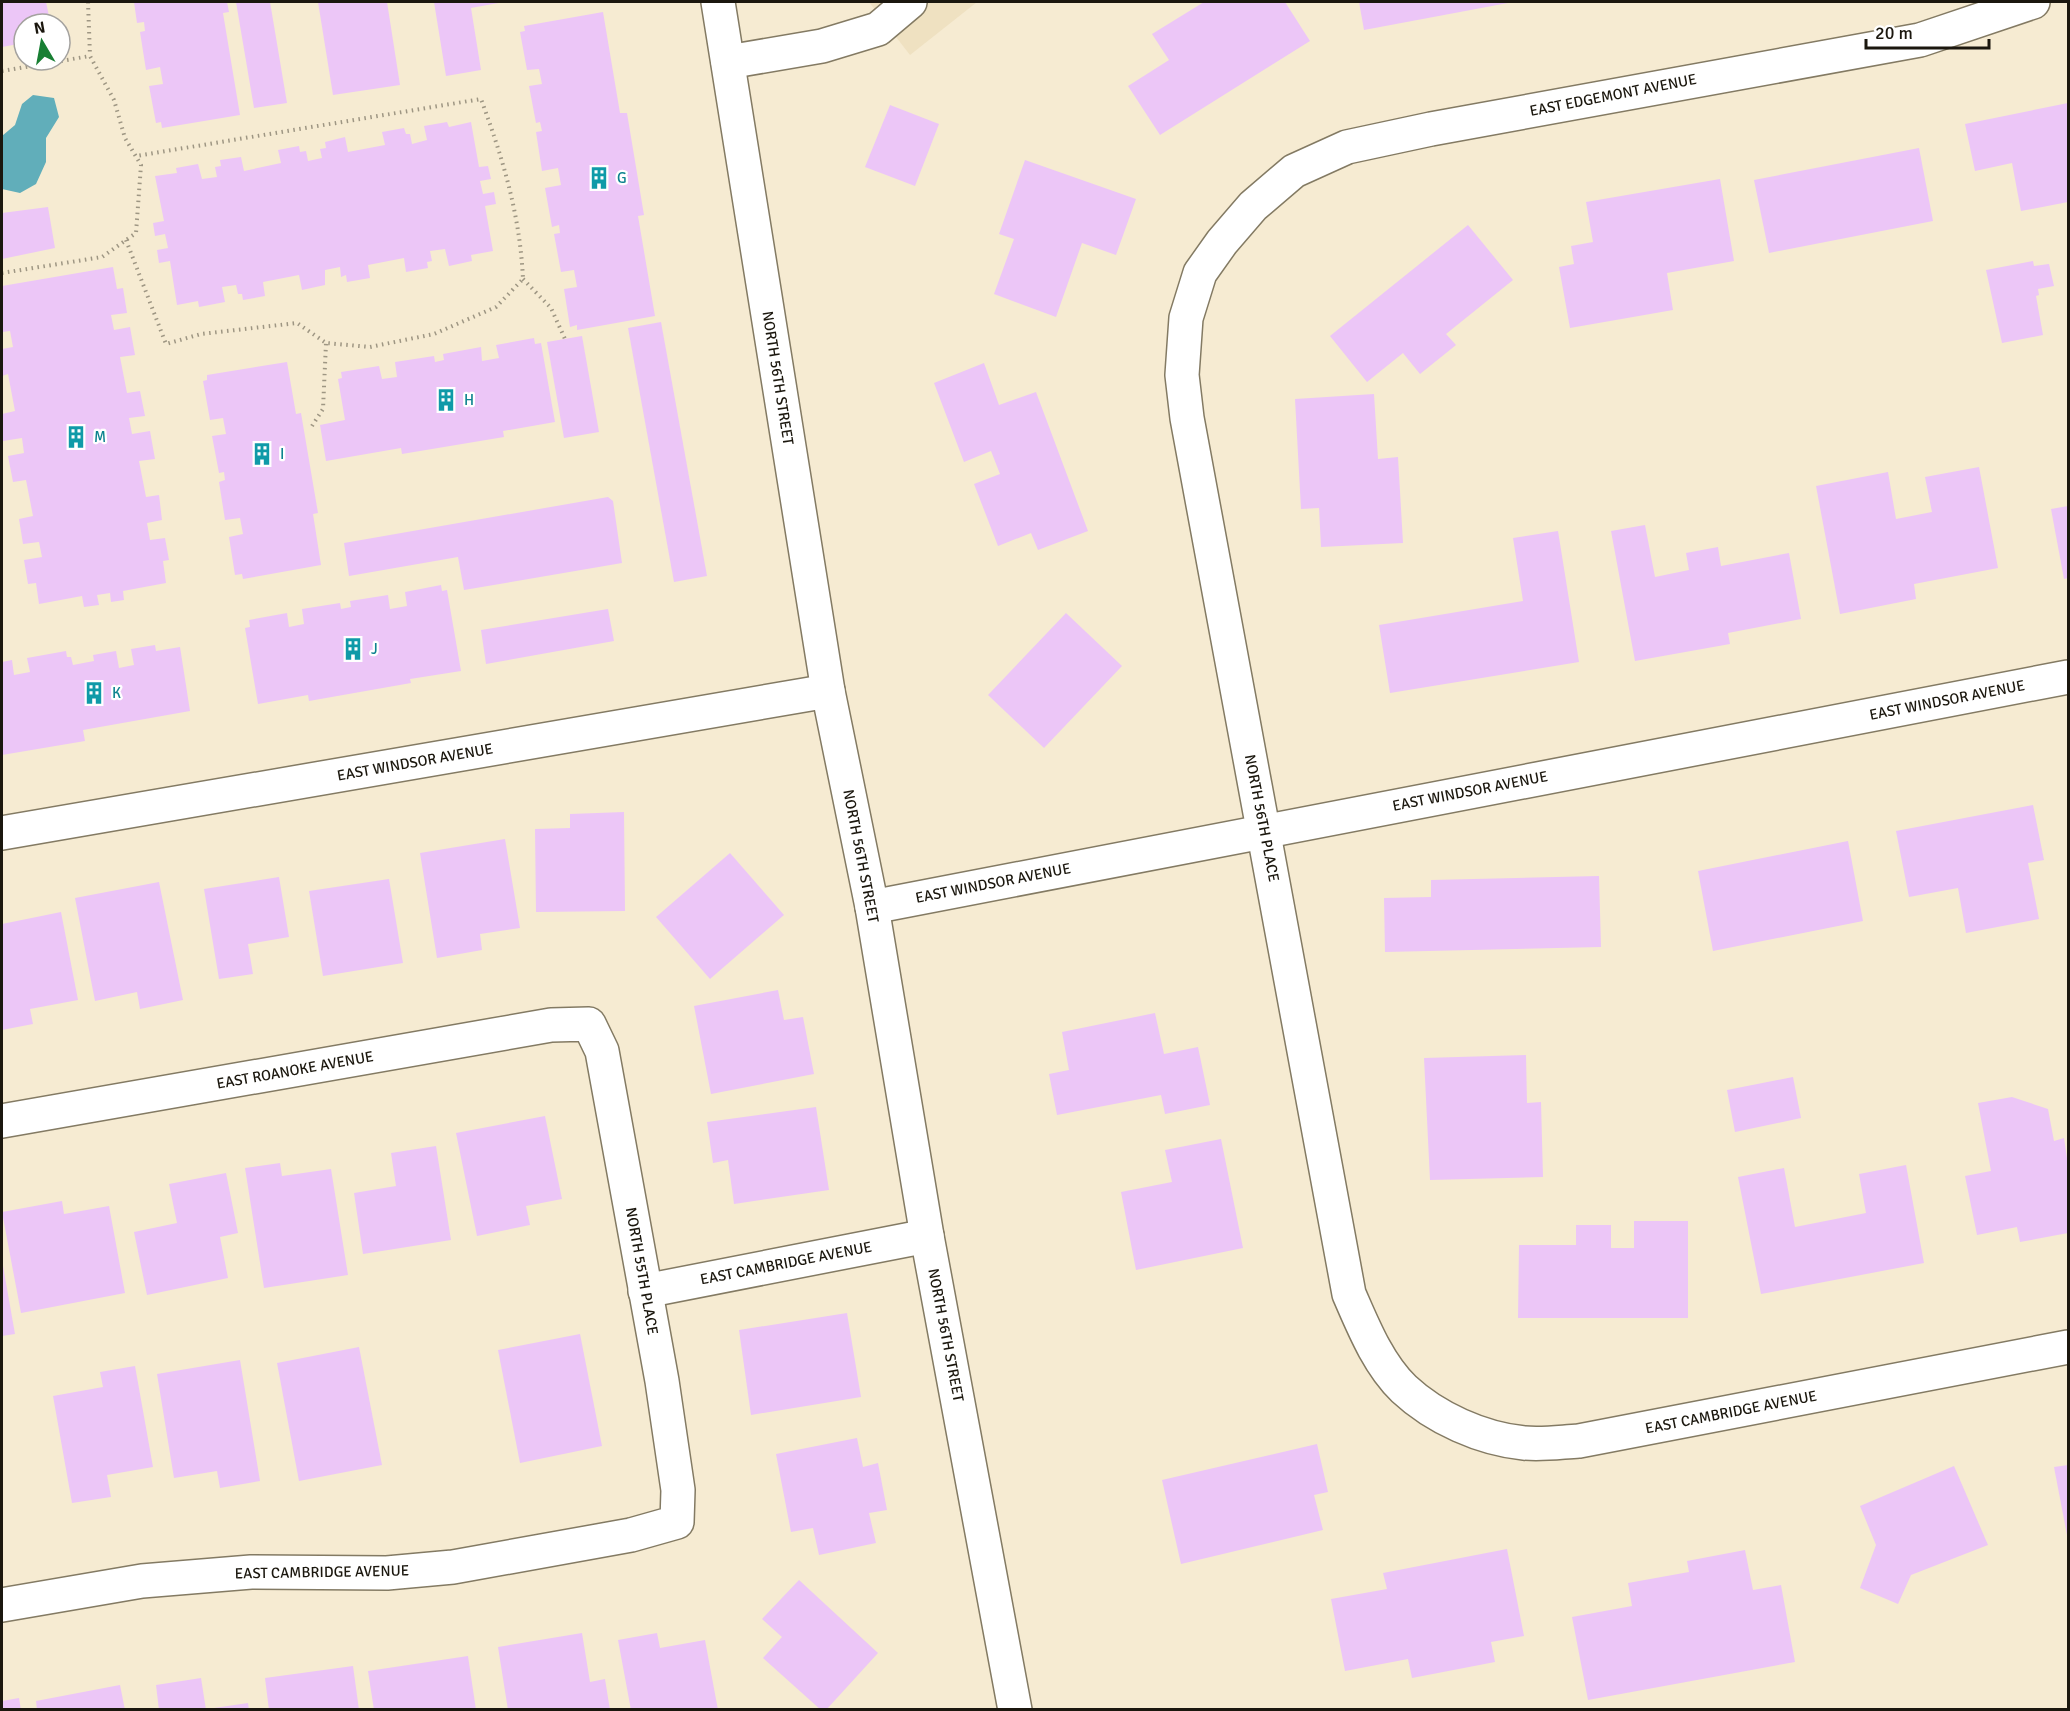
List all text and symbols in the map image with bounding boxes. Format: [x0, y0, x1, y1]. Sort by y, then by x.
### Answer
north arrow [12, 12, 72, 72]
scale bar [1866, 12, 1989, 50]
text: N [32, 17, 47, 39]
text: 20 m [1875, 22, 1913, 44]
street label: EAST EDGEMONT AVENUE [1528, 70, 1698, 120]
building icon: G [586, 165, 612, 191]
place label: G [617, 169, 627, 187]
street label: NORTH 56TH STREET [759, 310, 798, 447]
building icon: H [433, 387, 459, 413]
place label: H [464, 391, 474, 409]
building icon: M [63, 424, 89, 450]
place label: M [94, 428, 106, 446]
building icon: I [249, 441, 275, 467]
place label: I [280, 445, 284, 463]
building icon: J [340, 636, 366, 662]
place label: J [371, 640, 378, 658]
street label: EAST WINDSOR AVENUE [1868, 676, 2026, 724]
building icon: K [81, 680, 107, 706]
place label: K [112, 684, 121, 702]
street label: EAST WINDSOR AVENUE [336, 739, 494, 785]
street label: NORTH 56TH PLACE [1241, 753, 1283, 883]
street label: EAST WINDSOR AVENUE [1391, 767, 1549, 815]
street label: NORTH 56TH STREET [839, 788, 883, 925]
street label: EAST WINDSOR AVENUE [914, 859, 1072, 907]
street label: EAST ROANOKE AVENUE [215, 1047, 375, 1093]
street label: NORTH 55TH PLACE [622, 1206, 662, 1336]
street label: EAST CAMBRIDGE AVENUE [699, 1238, 873, 1288]
street label: NORTH 56TH STREET [924, 1267, 968, 1404]
street label: EAST CAMBRIDGE AVENUE [1644, 1387, 1818, 1437]
street label: EAST CAMBRIDGE AVENUE [235, 1561, 409, 1583]

